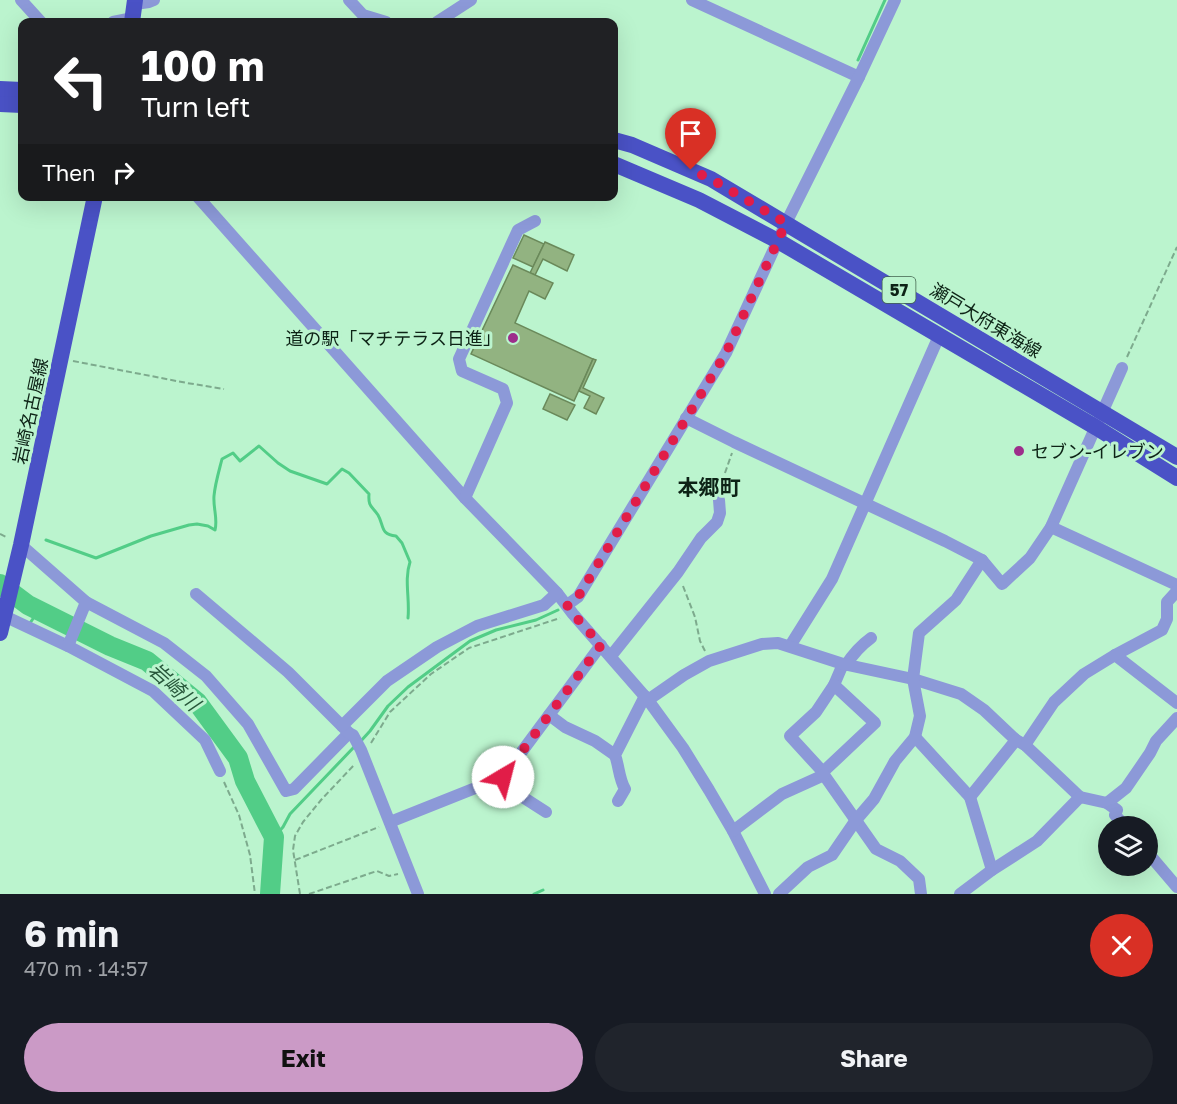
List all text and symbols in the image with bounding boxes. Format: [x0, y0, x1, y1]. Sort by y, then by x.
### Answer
text: 100 m [141, 40, 264, 90]
icon: left [42, 42, 120, 120]
text: Turn left [141, 91, 250, 123]
pin [665, 108, 716, 170]
icon: arrive [674, 117, 707, 150]
icon: right [107, 156, 140, 189]
text: Then [42, 159, 95, 186]
road number: 57 [882, 277, 916, 303]
street label: 瀬戸大府東海線 [926, 278, 1046, 362]
place label: 道の駅「マチテラス日進」 [285, 327, 501, 349]
marker: 道の駅「マチテラス日進」 [506, 331, 520, 345]
street label: 岩崎名古屋線 [8, 356, 52, 466]
place label: セブン-イレブン [1031, 440, 1164, 462]
marker: セブン-イレブン [1012, 444, 1026, 458]
district label: 本郷町 [678, 474, 741, 500]
water label: 岩崎川 [145, 657, 207, 716]
position arrow [471, 745, 535, 809]
map controls [1098, 816, 1158, 876]
button: layers [1098, 816, 1158, 876]
text: 6 min [24, 912, 119, 955]
button: close [1090, 914, 1153, 977]
text: 470 m · 14:57 [24, 956, 148, 980]
button: Exit [24, 1023, 583, 1092]
button: Share [595, 1023, 1153, 1092]

